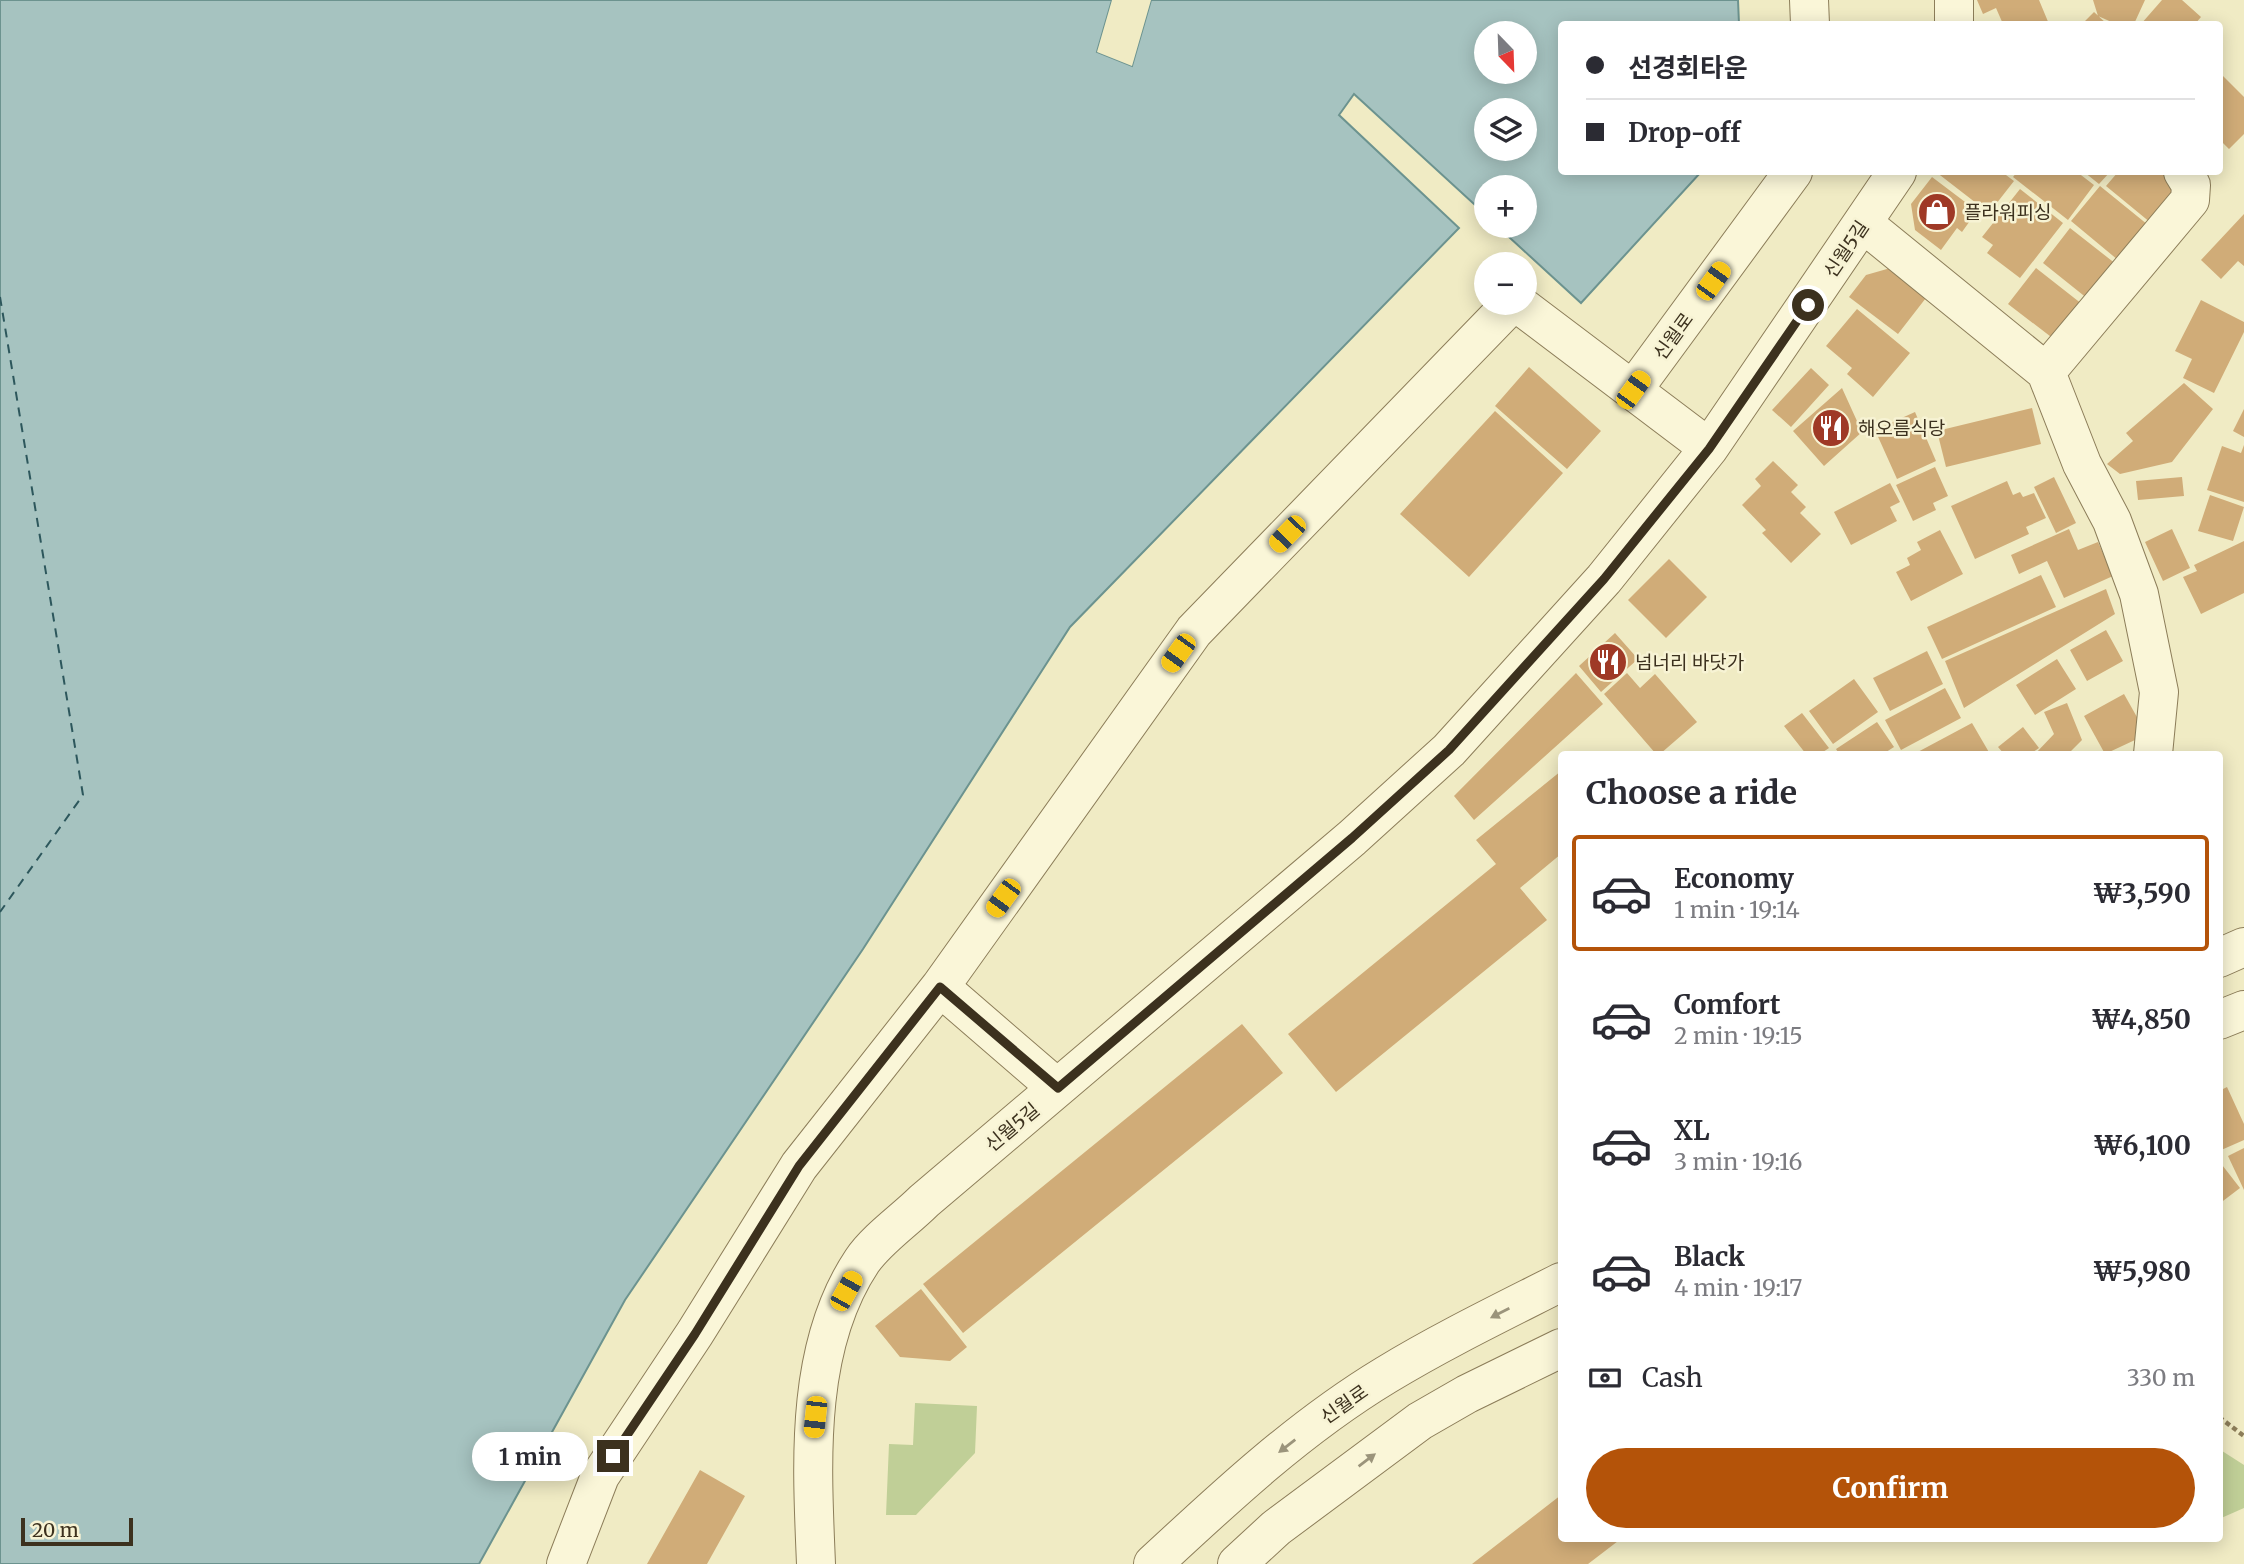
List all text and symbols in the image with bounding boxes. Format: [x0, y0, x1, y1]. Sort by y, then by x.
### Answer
north arrow [1474, 21, 1536, 84]
map controls [1474, 21, 1537, 315]
text: 선경회타운 [1628, 51, 1748, 84]
button: layers [1474, 98, 1537, 161]
text: Drop-off [1628, 116, 1741, 149]
button: + [1474, 175, 1537, 238]
shop icon: 플라워피싱 [1916, 191, 1958, 233]
place label: 플라워피싱 [1964, 200, 2051, 224]
street label: 신월5길 [1818, 216, 1874, 282]
button: − [1474, 252, 1537, 315]
car [1693, 258, 1734, 304]
route start [1792, 289, 1824, 321]
street label: 신월로 [1648, 308, 1698, 364]
car [1613, 367, 1654, 413]
restaurant icon: 해오름식당 [1810, 407, 1852, 449]
place label: 해오름식당 [1858, 416, 1945, 440]
car [1265, 512, 1310, 556]
car [1158, 630, 1199, 676]
restaurant icon: 넘너리 바닷가 [1587, 641, 1629, 683]
place label: 넘너리 바닷가 [1635, 650, 1744, 674]
text: Choose a ride [1586, 773, 1797, 813]
icon: car [1590, 862, 1653, 925]
text: Economy [1674, 862, 1794, 895]
car [983, 875, 1024, 921]
text: ₩3,590 [2093, 877, 2191, 910]
text: 1 min · 19:14 [1674, 895, 1800, 924]
icon: car [1590, 988, 1653, 1051]
text: Comfort [1674, 988, 1780, 1021]
text: ₩4,850 [2092, 1003, 2191, 1036]
text: 2 min · 19:15 [1674, 1021, 1803, 1050]
street label: 신월5길 [980, 1097, 1044, 1157]
icon: car [1590, 1114, 1653, 1177]
text: XL [1674, 1114, 1710, 1147]
text: ₩6,100 [2094, 1129, 2191, 1162]
text: 3 min · 19:16 [1674, 1147, 1803, 1176]
icon: car [1590, 1240, 1653, 1303]
text: Black [1674, 1240, 1745, 1273]
text: ₩5,980 [2093, 1255, 2191, 1288]
car [827, 1268, 866, 1314]
text: 4 min · 19:17 [1674, 1273, 1802, 1302]
one-way arrow [1490, 1308, 1510, 1319]
icon: cash [1586, 1359, 1624, 1397]
text: Cash [1642, 1361, 1703, 1394]
text: 330 m [2127, 1363, 2195, 1392]
street label: 신월로 [1316, 1379, 1372, 1429]
car [803, 1395, 828, 1439]
callout: 1 min [473, 1432, 588, 1480]
one-way arrow [1277, 1439, 1296, 1453]
route end [597, 1440, 629, 1472]
text: 1 min [499, 1442, 561, 1471]
button: Confirm [1586, 1448, 2195, 1528]
one-way arrow [1358, 1454, 1376, 1468]
scale bar [21, 1515, 133, 1547]
text: 20 m [32, 1518, 79, 1542]

